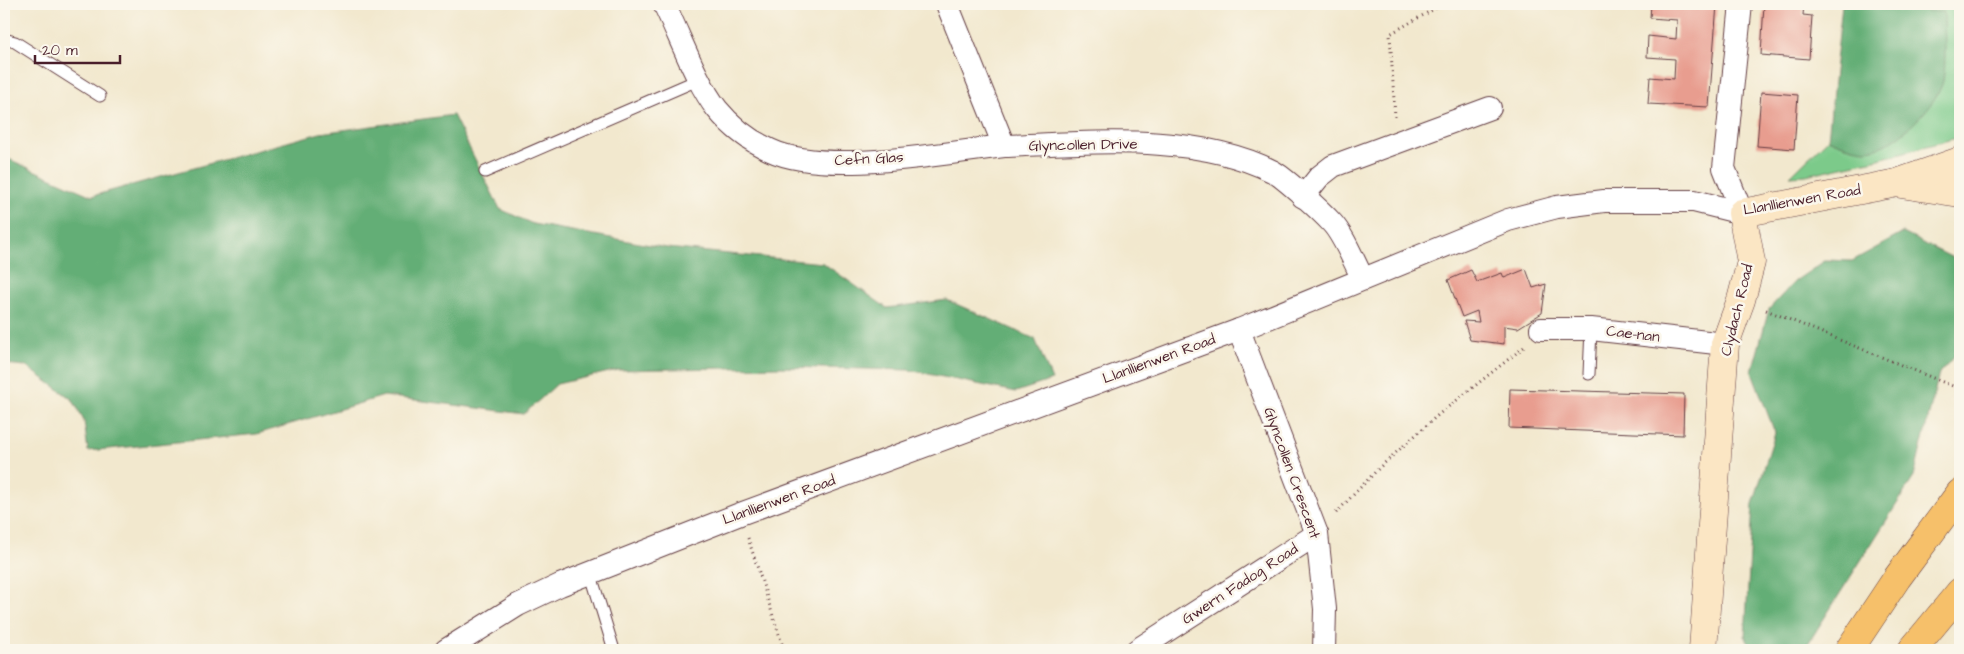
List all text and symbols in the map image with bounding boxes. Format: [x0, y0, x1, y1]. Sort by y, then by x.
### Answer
scale bar [35, 32, 120, 64]
text: 20 m [42, 40, 78, 61]
street label: Glyncollen Drive [1028, 134, 1138, 157]
street label: Cefn Glas [834, 147, 904, 171]
street label: Llanllienwen Road [1742, 179, 1863, 221]
street label: Clydach Road [1715, 262, 1760, 358]
street label: Cae-nan [1605, 320, 1661, 348]
street label: Llanllienwen Road [1100, 329, 1219, 389]
street label: Glyncollen Crescent [1258, 404, 1326, 542]
street label: Llanllienwen Road [720, 470, 839, 530]
street label: Gwern Fadog Road [1178, 538, 1303, 630]

